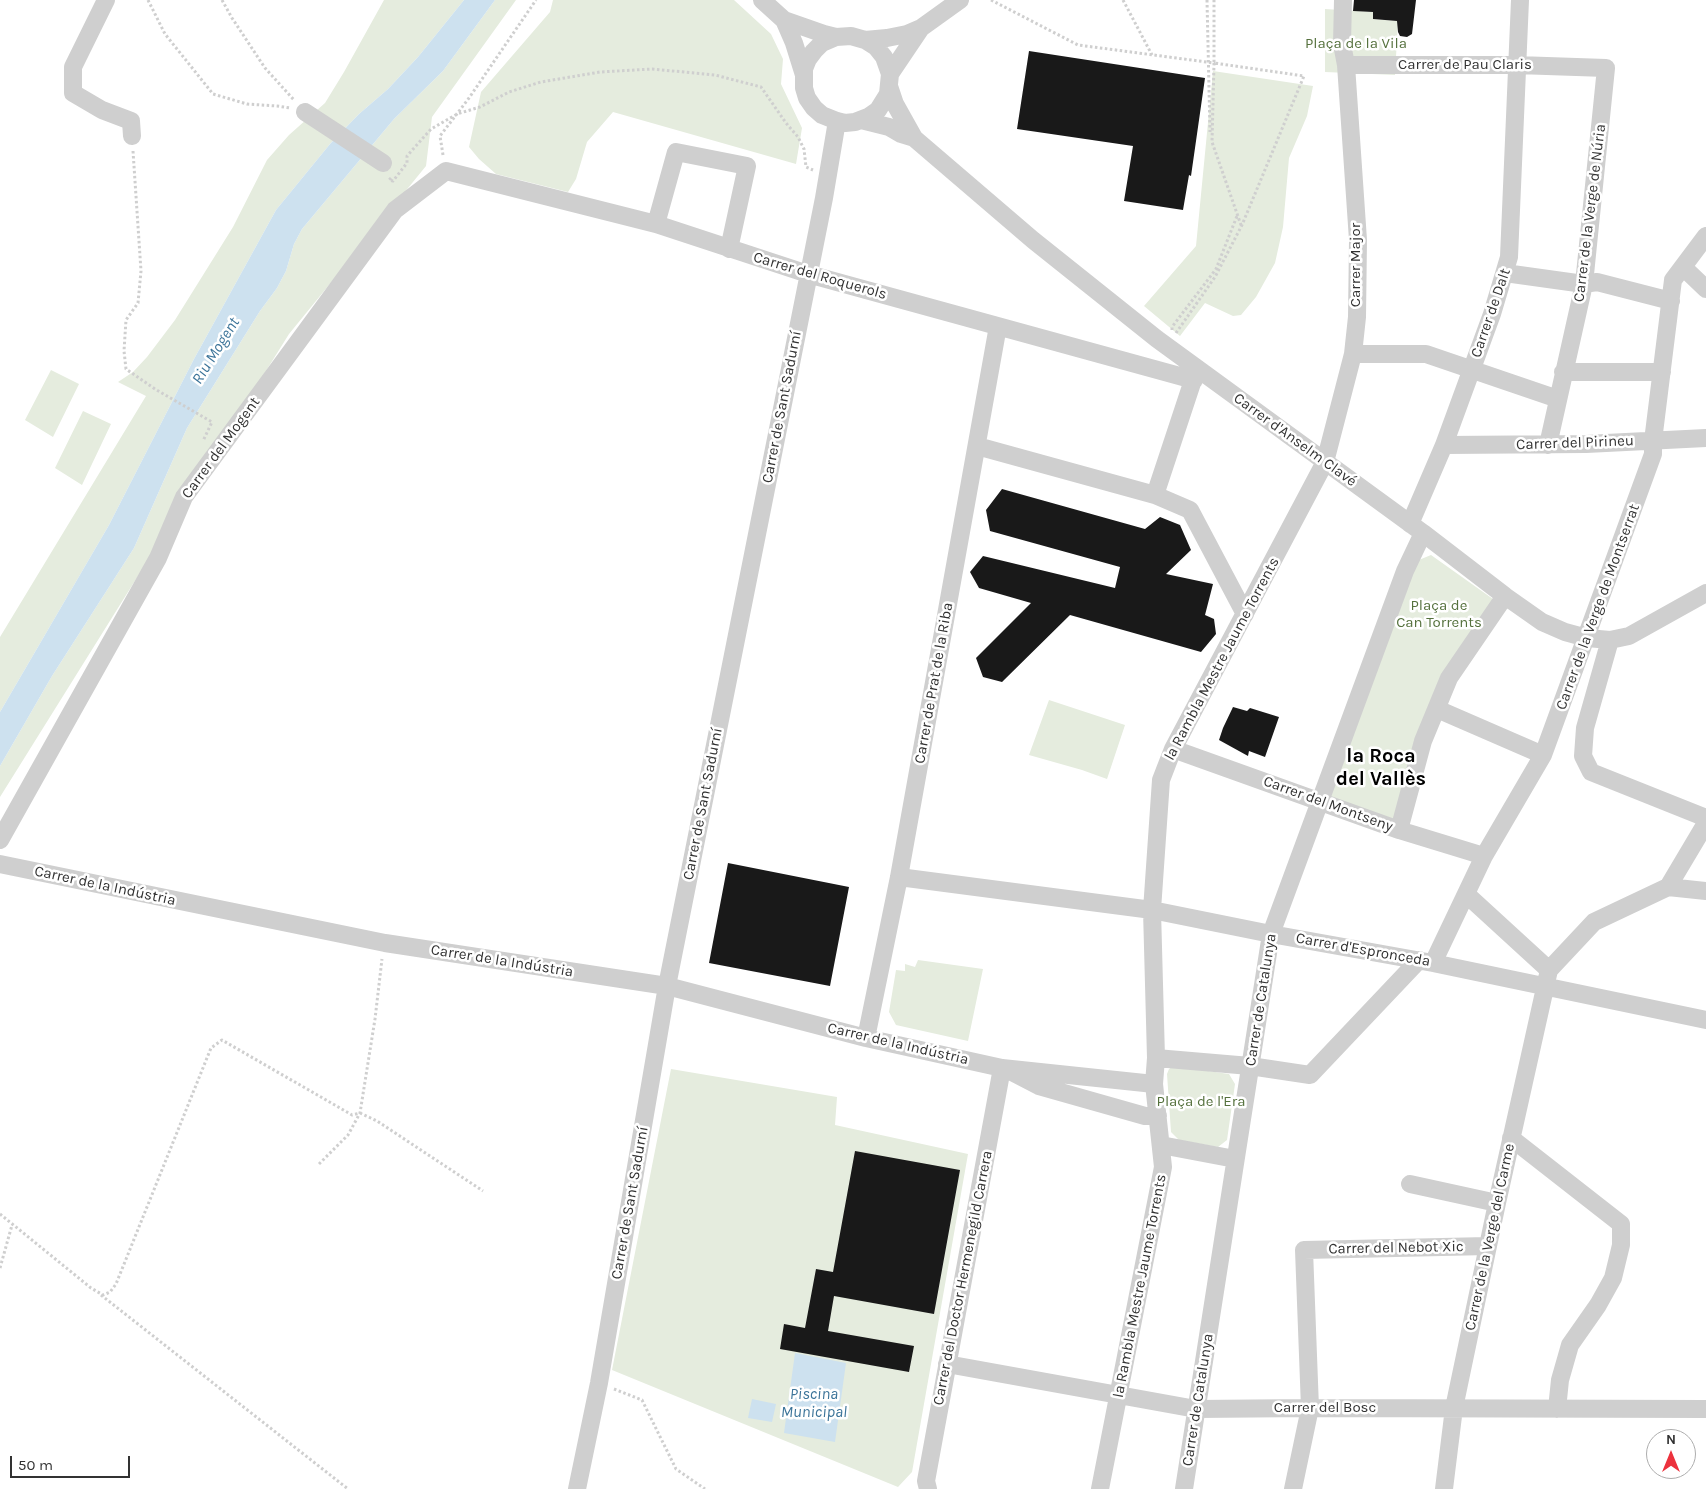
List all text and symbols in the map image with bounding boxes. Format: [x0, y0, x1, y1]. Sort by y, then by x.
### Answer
park label: Plaça de la Vila [1305, 35, 1407, 53]
street label: Carrer de Pau Claris [1398, 56, 1532, 74]
street label: Carrer de la Verge de Núria [1570, 123, 1610, 303]
street label: Carrer Major [1347, 223, 1365, 307]
street label: Carrer del Roquerols [751, 248, 889, 304]
street label: Carrer de Dalt [1467, 266, 1515, 360]
water label: Riu Mogent [188, 314, 244, 388]
street label: Carrer de Sant Sadurní [758, 329, 806, 485]
street label: Carrer d'Anselm Clavé [1230, 389, 1360, 491]
street label: Carrer del Mogent [178, 394, 264, 502]
street label: Carrer del Pirineu [1516, 432, 1634, 454]
street label: Carrer de la Verge de Montserrat [1552, 502, 1644, 712]
street label: la Rambla Mestre Jaume Torrents [1161, 554, 1283, 764]
park label: Plaça de Can Torrents [1396, 597, 1482, 632]
street label: Carrer de Prat de la Riba [911, 601, 957, 765]
street label: Carrer de Sant Sadurní [679, 726, 727, 882]
district label: la Roca del Vallès [1336, 744, 1426, 791]
street label: Carrer del Montseny [1261, 772, 1395, 836]
street label: Carrer de la Indústria [33, 862, 177, 910]
street label: Carrer d'Espronceda [1294, 929, 1432, 971]
street label: Carrer de Catalunya [1242, 932, 1280, 1068]
street label: Carrer de la Indústria [429, 941, 575, 981]
street label: Carrer de la Indústria [826, 1019, 970, 1069]
park label: Plaça de l'Era [1157, 1093, 1245, 1111]
street label: Carrer de Sant Sadurní [608, 1125, 652, 1281]
street label: Carrer de la Verge del Carme [1461, 1142, 1519, 1332]
street label: Carrer del Doctor Hermenegild Carrera [929, 1149, 997, 1407]
street label: la Rambla Mestre Jaume Torrents [1109, 1173, 1171, 1399]
street label: Carrer del Nebot Xic [1328, 1238, 1464, 1258]
street label: Carrer de Catalunya [1179, 1332, 1217, 1468]
water label: Piscina Municipal [781, 1384, 847, 1422]
street label: Carrer del Bosc [1274, 1399, 1376, 1417]
north arrow [1646, 1429, 1696, 1479]
text: N [1666, 1431, 1676, 1448]
scale bar [12, 1446, 132, 1478]
text: 50 m [18, 1456, 53, 1474]

